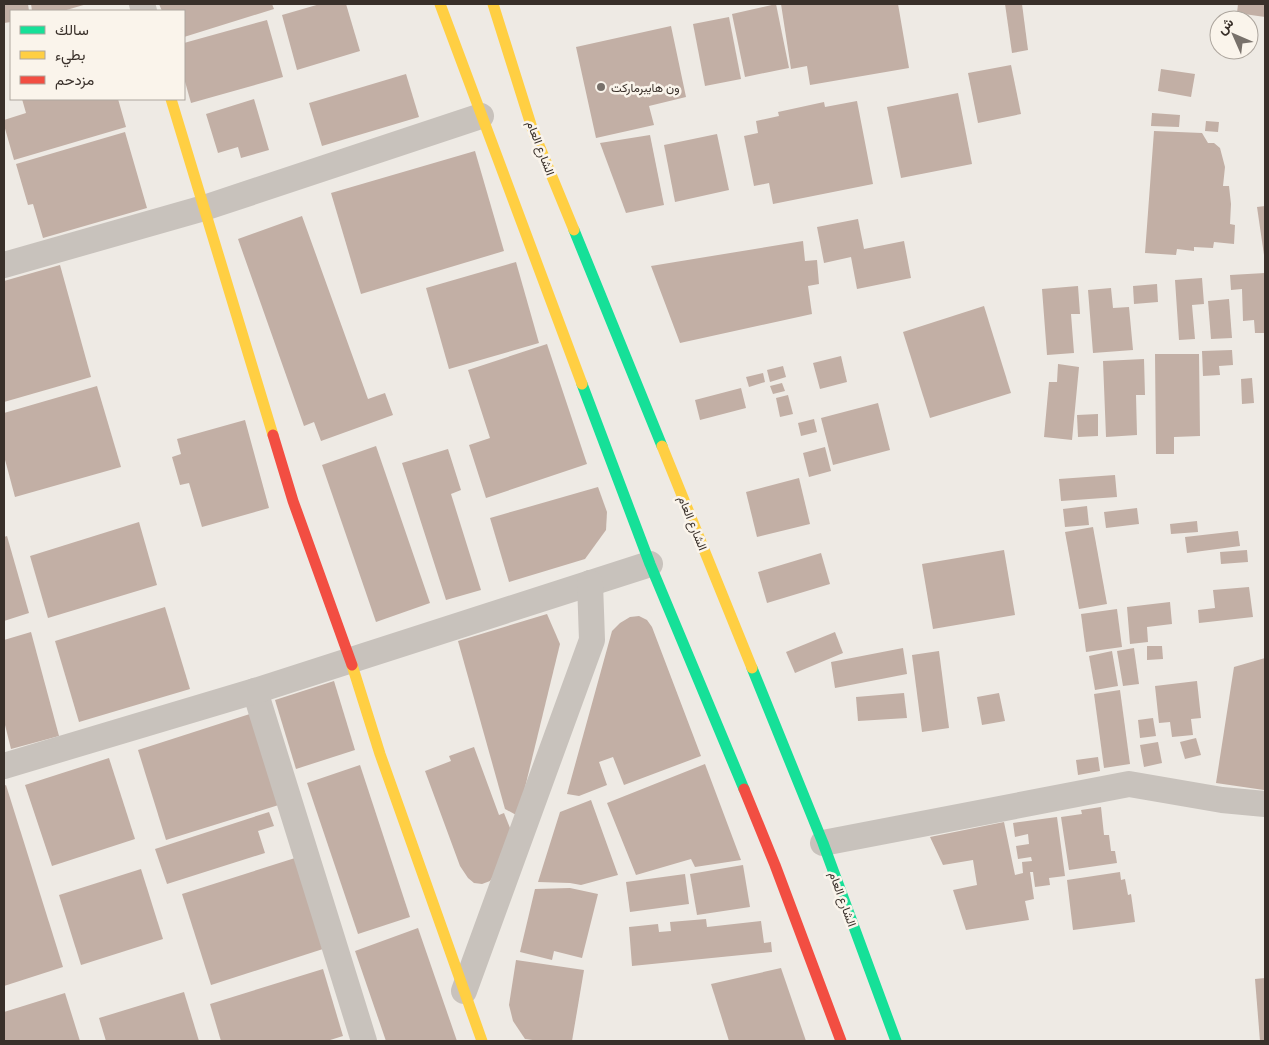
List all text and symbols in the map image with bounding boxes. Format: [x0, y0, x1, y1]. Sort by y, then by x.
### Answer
legend [10, 10, 185, 100]
north arrow [1209, 10, 1259, 60]
text: ش [1212, 13, 1237, 38]
text: سالك [55, 20, 89, 38]
text: بطيء [55, 45, 85, 68]
text: مزدحم [55, 70, 94, 90]
place label: ون هايبرماركت [611, 80, 680, 96]
marker: ون هايبرماركت [595, 81, 607, 93]
street label: الشارع العام [522, 119, 558, 178]
street label: الشارع العام [673, 494, 711, 553]
street label: الشارع العام [824, 869, 860, 929]

